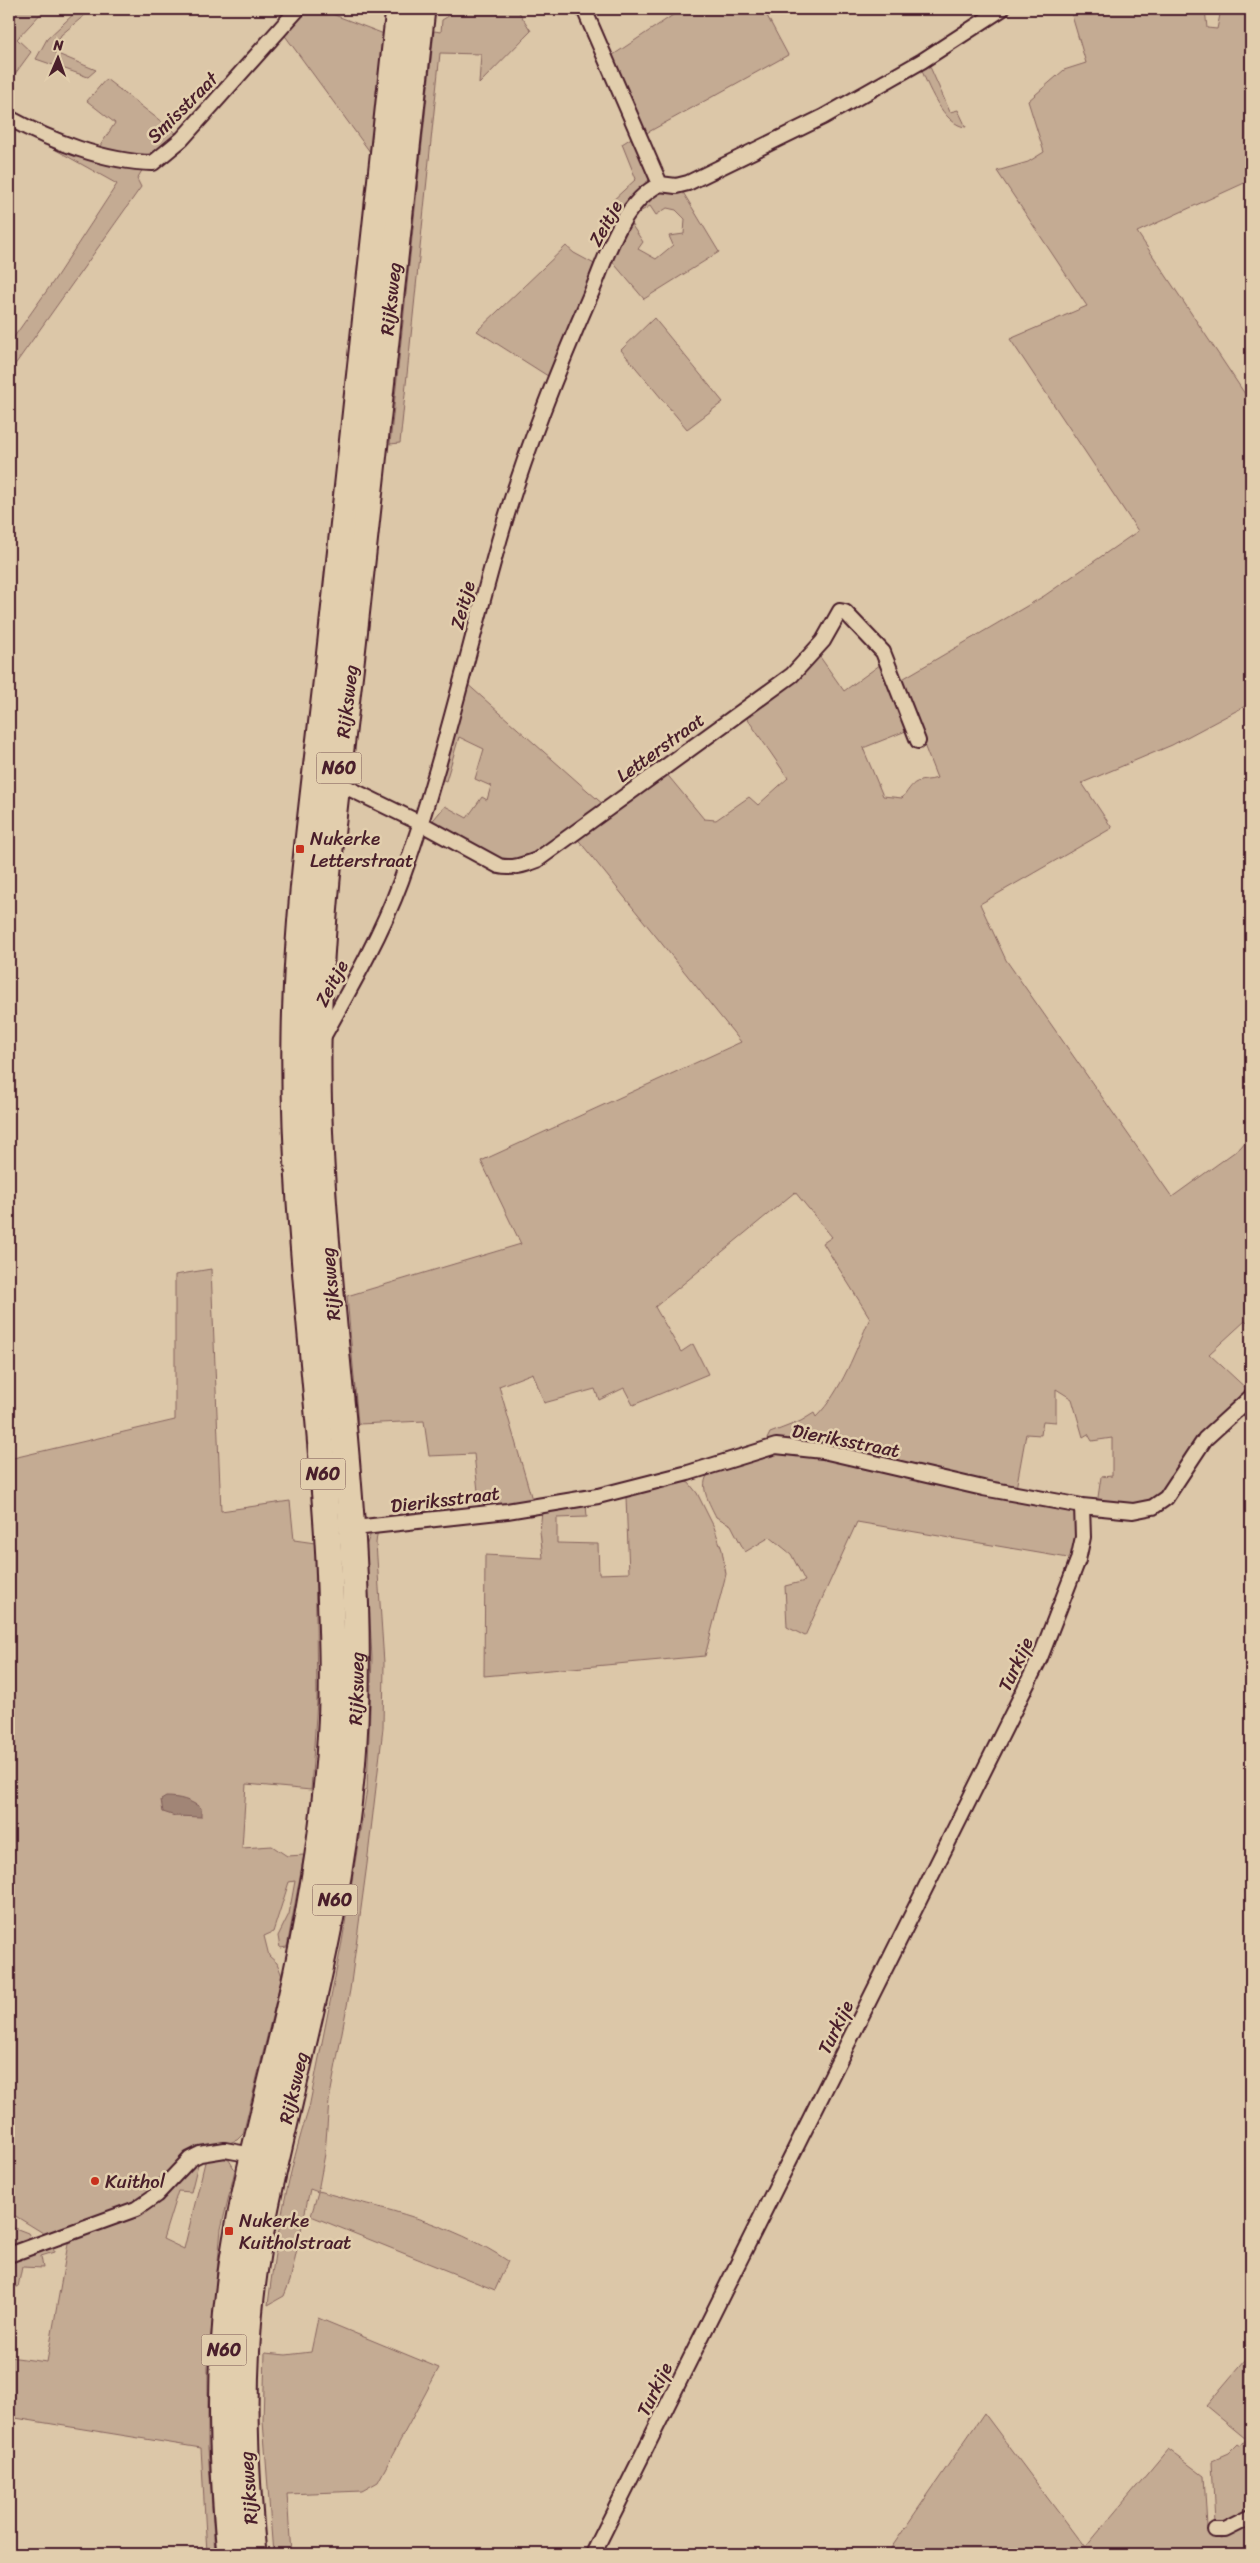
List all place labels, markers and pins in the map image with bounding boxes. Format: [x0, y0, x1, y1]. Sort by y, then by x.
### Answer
place label: Nukerke Letterstraat [310, 822, 413, 877]
marker: Nukerke Letterstraat [294, 843, 306, 855]
place label: Kuithol [105, 2165, 166, 2198]
marker: Kuithol [89, 2175, 101, 2187]
place label: Nukerke Kuitholstraat [239, 2204, 351, 2259]
marker: Nukerke Kuitholstraat [223, 2225, 235, 2237]

